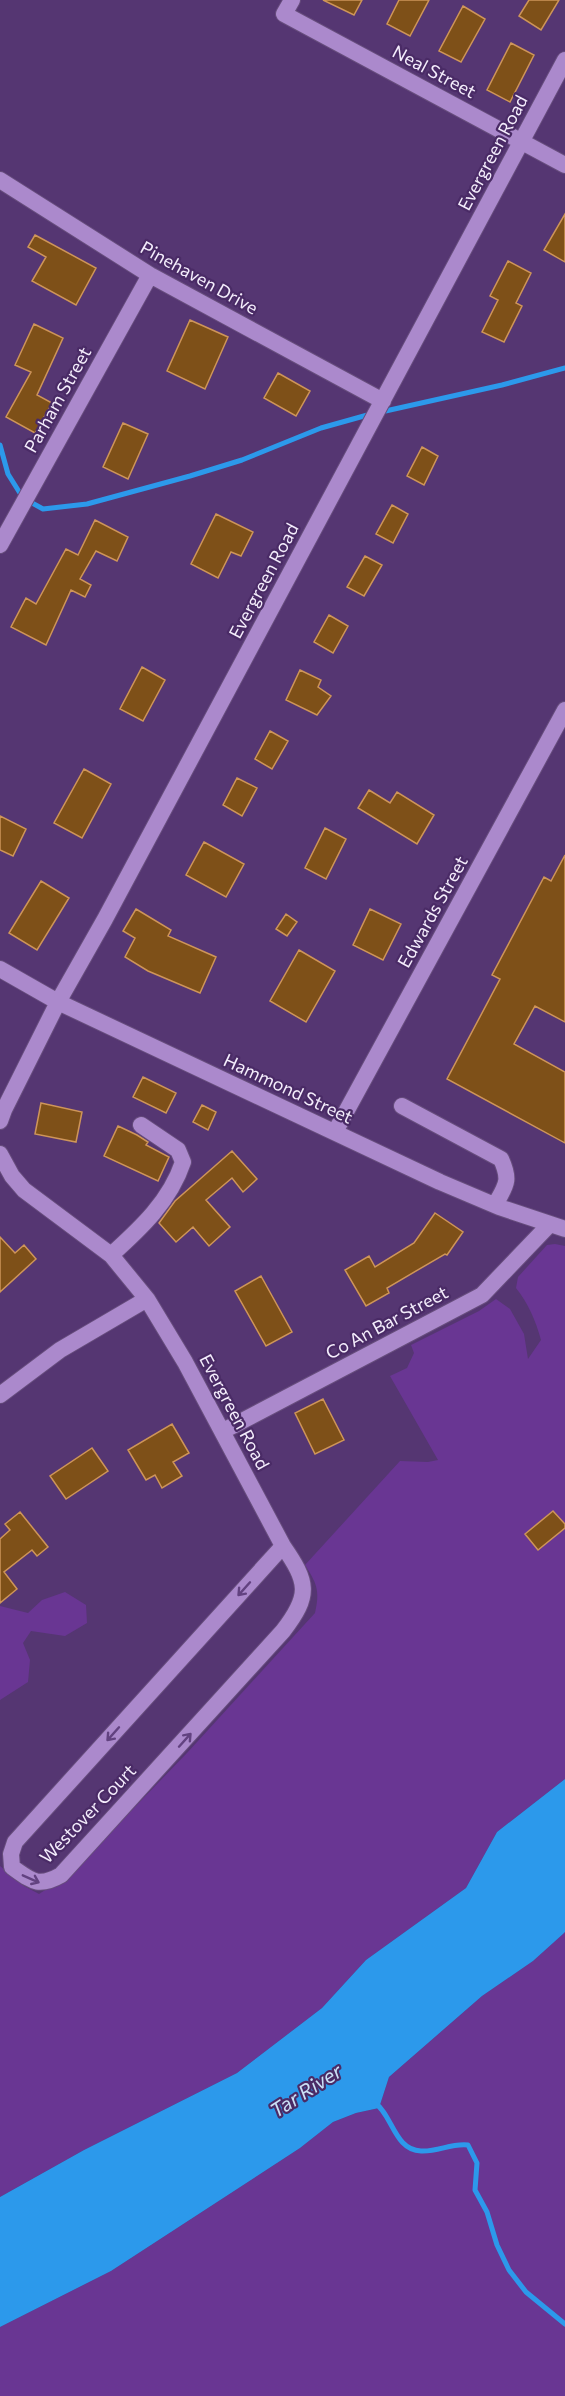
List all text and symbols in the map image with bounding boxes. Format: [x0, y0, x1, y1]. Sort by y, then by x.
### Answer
street label: Neal Street [389, 40, 480, 102]
street label: Evergreen Road [452, 91, 532, 214]
street label: Pinehaven Drive [137, 236, 262, 318]
street label: Parham Street [19, 343, 95, 456]
street label: Evergreen Road [223, 519, 303, 642]
street label: Edwards Street [392, 852, 472, 971]
street label: Hammond Street [220, 1049, 357, 1128]
street label: Co An Bar Street [322, 1281, 451, 1364]
street label: Evergreen Road [195, 1350, 275, 1473]
one-way arrow [237, 1582, 251, 1597]
one-way arrow [106, 1726, 120, 1741]
one-way arrow [178, 1733, 192, 1748]
street label: Westover Court [34, 1759, 140, 1867]
one-way arrow [22, 1873, 40, 1885]
water label: Tar River [265, 2058, 347, 2122]

